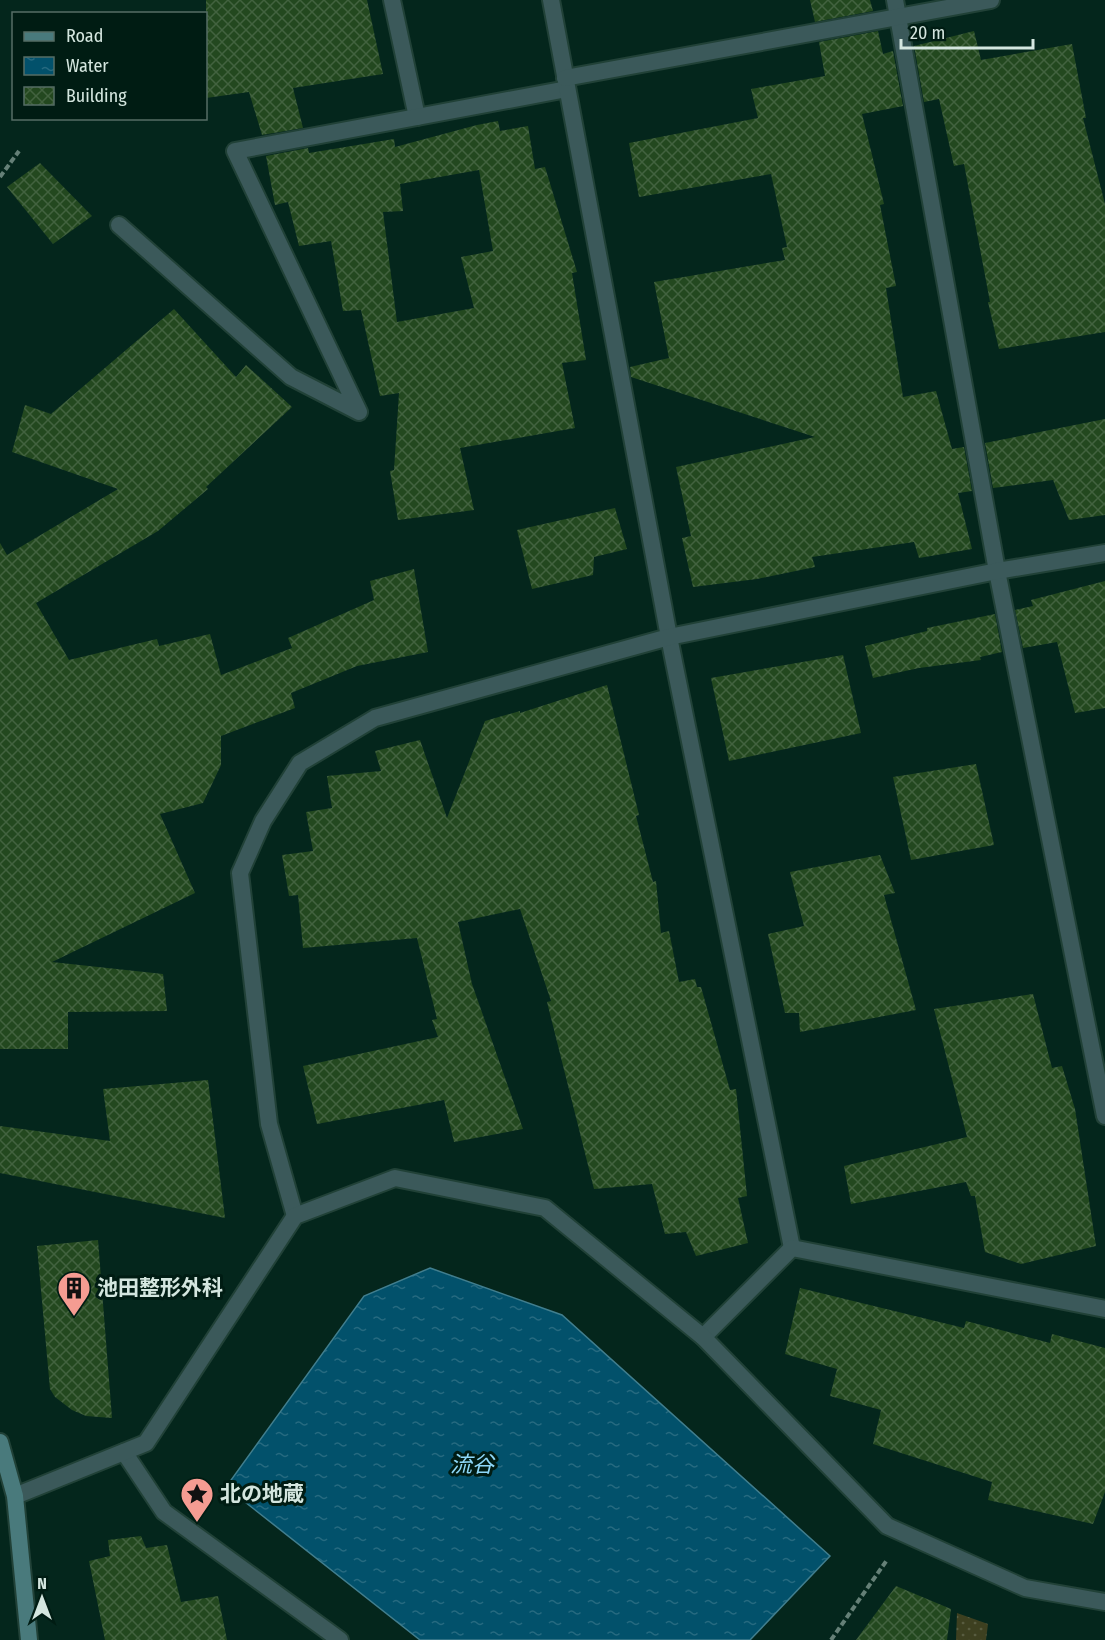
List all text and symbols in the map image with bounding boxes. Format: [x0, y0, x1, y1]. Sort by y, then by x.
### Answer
legend [12, 12, 207, 120]
scale bar [901, 12, 1033, 50]
text: 20 m [910, 22, 945, 44]
text: Road [66, 25, 103, 47]
text: Water [66, 55, 109, 77]
text: Building [66, 85, 127, 107]
building icon: 池田整形外科 [56, 1270, 92, 1317]
place label: 池田整形外科 [97, 1275, 223, 1301]
water label: 流谷 [450, 1451, 496, 1478]
place icon: 北の地蔵 [179, 1476, 215, 1523]
place label: 北の地蔵 [220, 1481, 304, 1507]
north arrow [12, 1568, 72, 1628]
text: N [37, 1574, 47, 1593]

